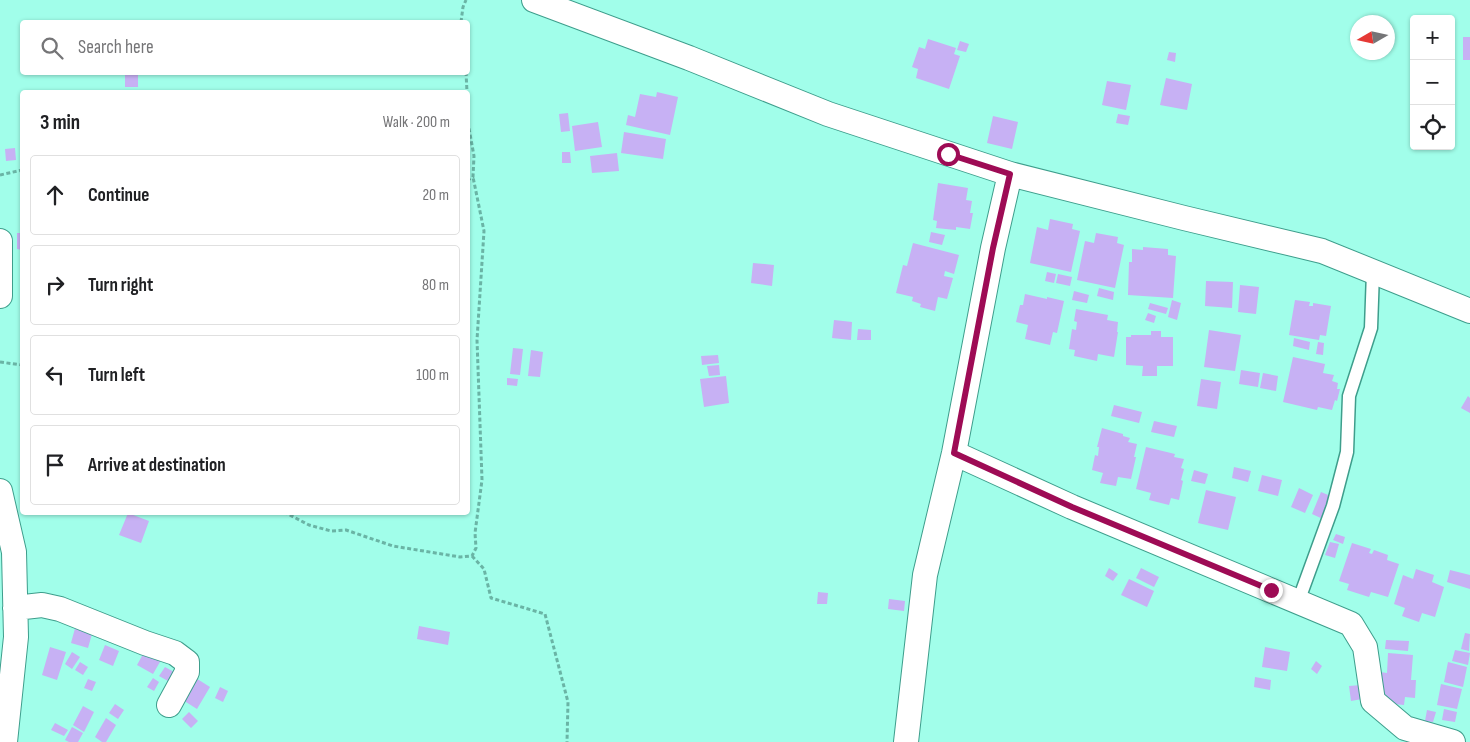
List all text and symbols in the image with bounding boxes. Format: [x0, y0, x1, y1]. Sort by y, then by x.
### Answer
north arrow [1350, 15, 1395, 60]
map controls [1410, 15, 1455, 150]
button: + [1410, 15, 1455, 60]
search box [20, 20, 470, 75]
icon: search [38, 34, 66, 62]
text: Search here [78, 36, 154, 59]
button: − [1410, 60, 1455, 105]
button: locate [1410, 105, 1455, 150]
text: 3 min [40, 110, 80, 135]
text: Walk · 200 m [383, 113, 450, 132]
route start [937, 143, 960, 166]
icon: ahead [41, 181, 69, 209]
text: Continue [88, 184, 149, 207]
text: 20 m [422, 186, 449, 205]
icon: right [41, 271, 69, 299]
text: Turn right [88, 274, 153, 297]
text: 80 m [422, 276, 449, 295]
icon: left [41, 361, 69, 389]
text: Turn left [88, 364, 145, 387]
text: 100 m [416, 366, 449, 385]
icon: arrive [41, 451, 69, 479]
text: Arrive at destination [88, 454, 226, 477]
route end [1260, 579, 1283, 602]

